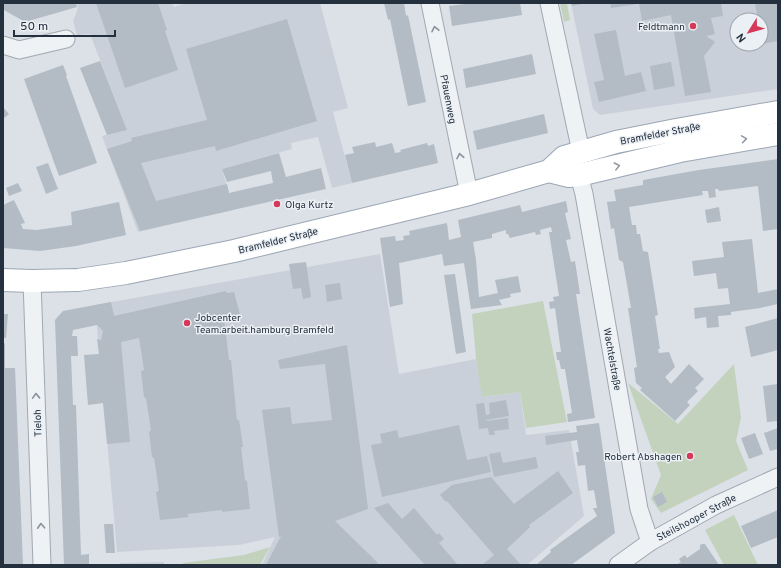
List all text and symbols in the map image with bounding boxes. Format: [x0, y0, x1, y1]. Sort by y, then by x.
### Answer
scale bar [14, 12, 115, 38]
north arrow [729, 12, 769, 52]
text: 50 m [20, 19, 48, 35]
place label: Feldtmann [638, 21, 685, 34]
marker: Feldtmann [688, 21, 698, 31]
one-way arrow [431, 25, 439, 32]
text: N [734, 30, 750, 45]
street label: Pfauenweg [436, 74, 459, 125]
street label: Bramfelder Straße [619, 120, 702, 149]
one-way arrow [741, 135, 747, 144]
one-way arrow [457, 153, 465, 159]
one-way arrow [614, 162, 620, 170]
marker: Olga Kurtz [272, 199, 282, 209]
place label: Olga Kurtz [285, 199, 333, 212]
street label: Bramfelder Straße [237, 225, 320, 258]
place label: Jobcenter Team.arbeit.hamburg Bramfeld [195, 312, 334, 337]
marker: Jobcenter Team.arbeit.hamburg Bramfeld [182, 318, 192, 328]
street label: Wachtelstraße [600, 327, 623, 392]
one-way arrow [32, 393, 40, 399]
street label: Tieloh [32, 409, 45, 437]
place label: Robert Abshagen [604, 451, 682, 464]
marker: Robert Abshagen [685, 451, 695, 461]
street label: Steilshooper Straße [655, 492, 739, 545]
one-way arrow [36, 523, 45, 529]

